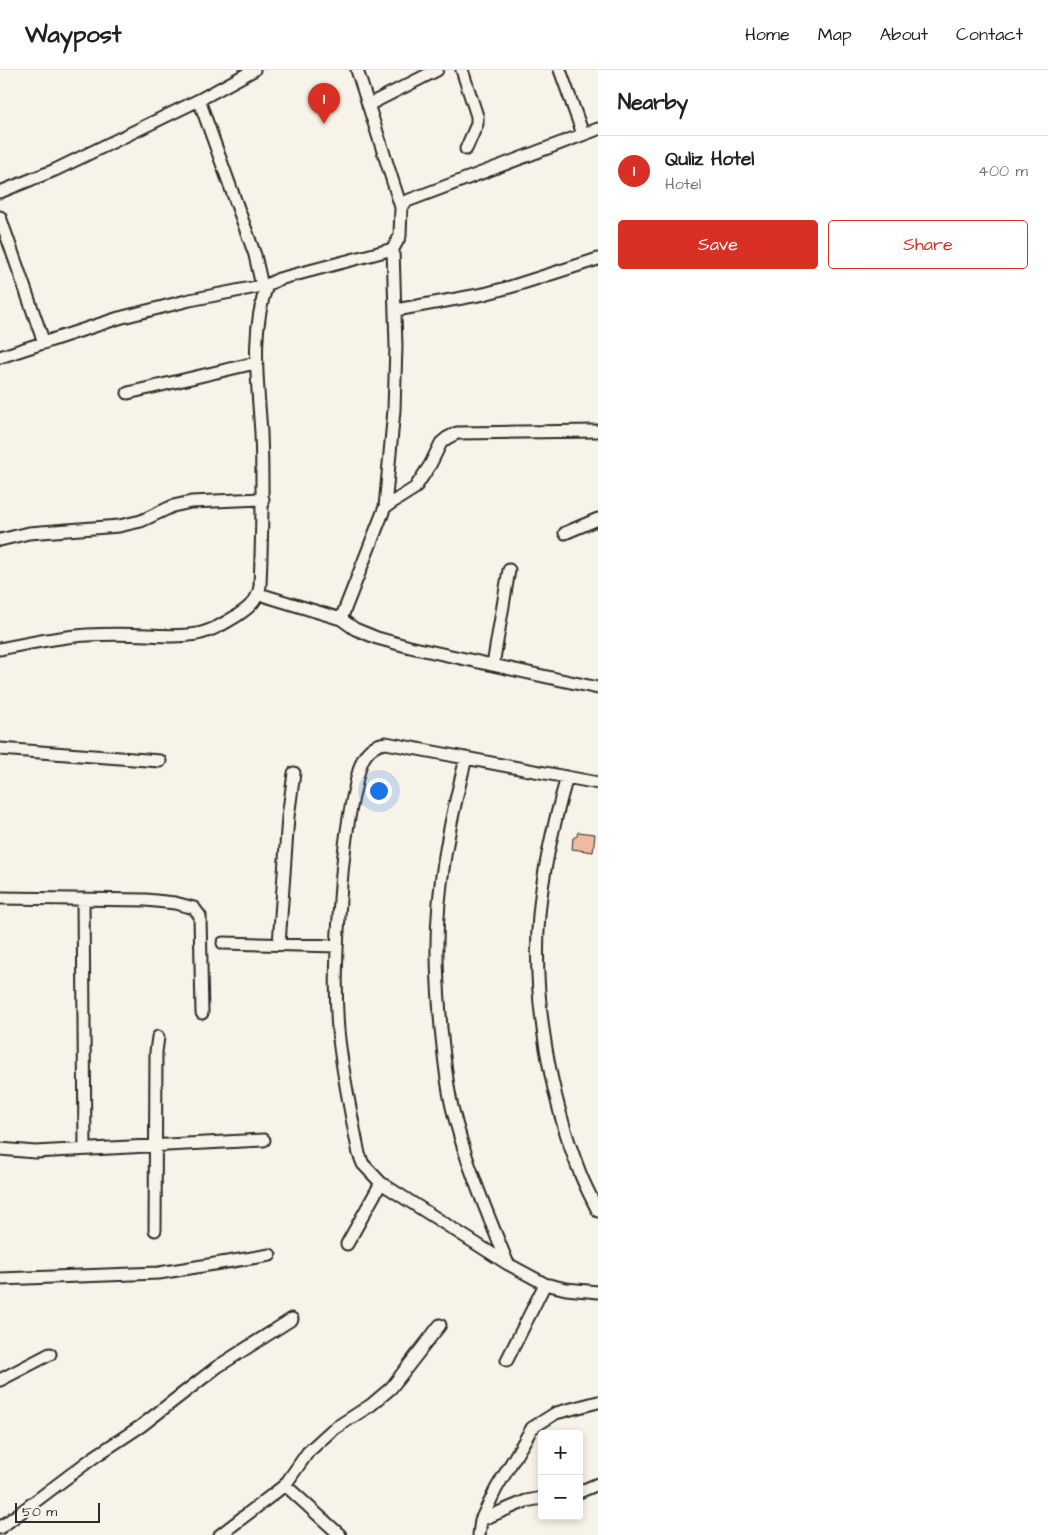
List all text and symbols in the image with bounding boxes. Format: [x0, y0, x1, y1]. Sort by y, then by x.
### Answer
text: Waypost [25, 18, 122, 52]
text: Home [745, 22, 790, 47]
text: Map [818, 22, 852, 47]
text: About [880, 22, 928, 47]
text: Contact [956, 22, 1023, 47]
pin: 1 [308, 83, 340, 124]
text: Nearby [618, 88, 688, 117]
text: Quliz Hotel [665, 146, 754, 173]
text: 1 [633, 160, 635, 182]
text: 400 m [978, 160, 1028, 182]
text: Hotel [665, 173, 701, 195]
button: Save [618, 220, 818, 269]
button: Share [828, 220, 1028, 269]
your location [366, 778, 392, 804]
map controls [538, 1430, 583, 1520]
button: + [538, 1430, 583, 1475]
button: − [538, 1475, 583, 1520]
scale bar [15, 1500, 100, 1523]
text: 50 m [22, 1502, 57, 1522]

